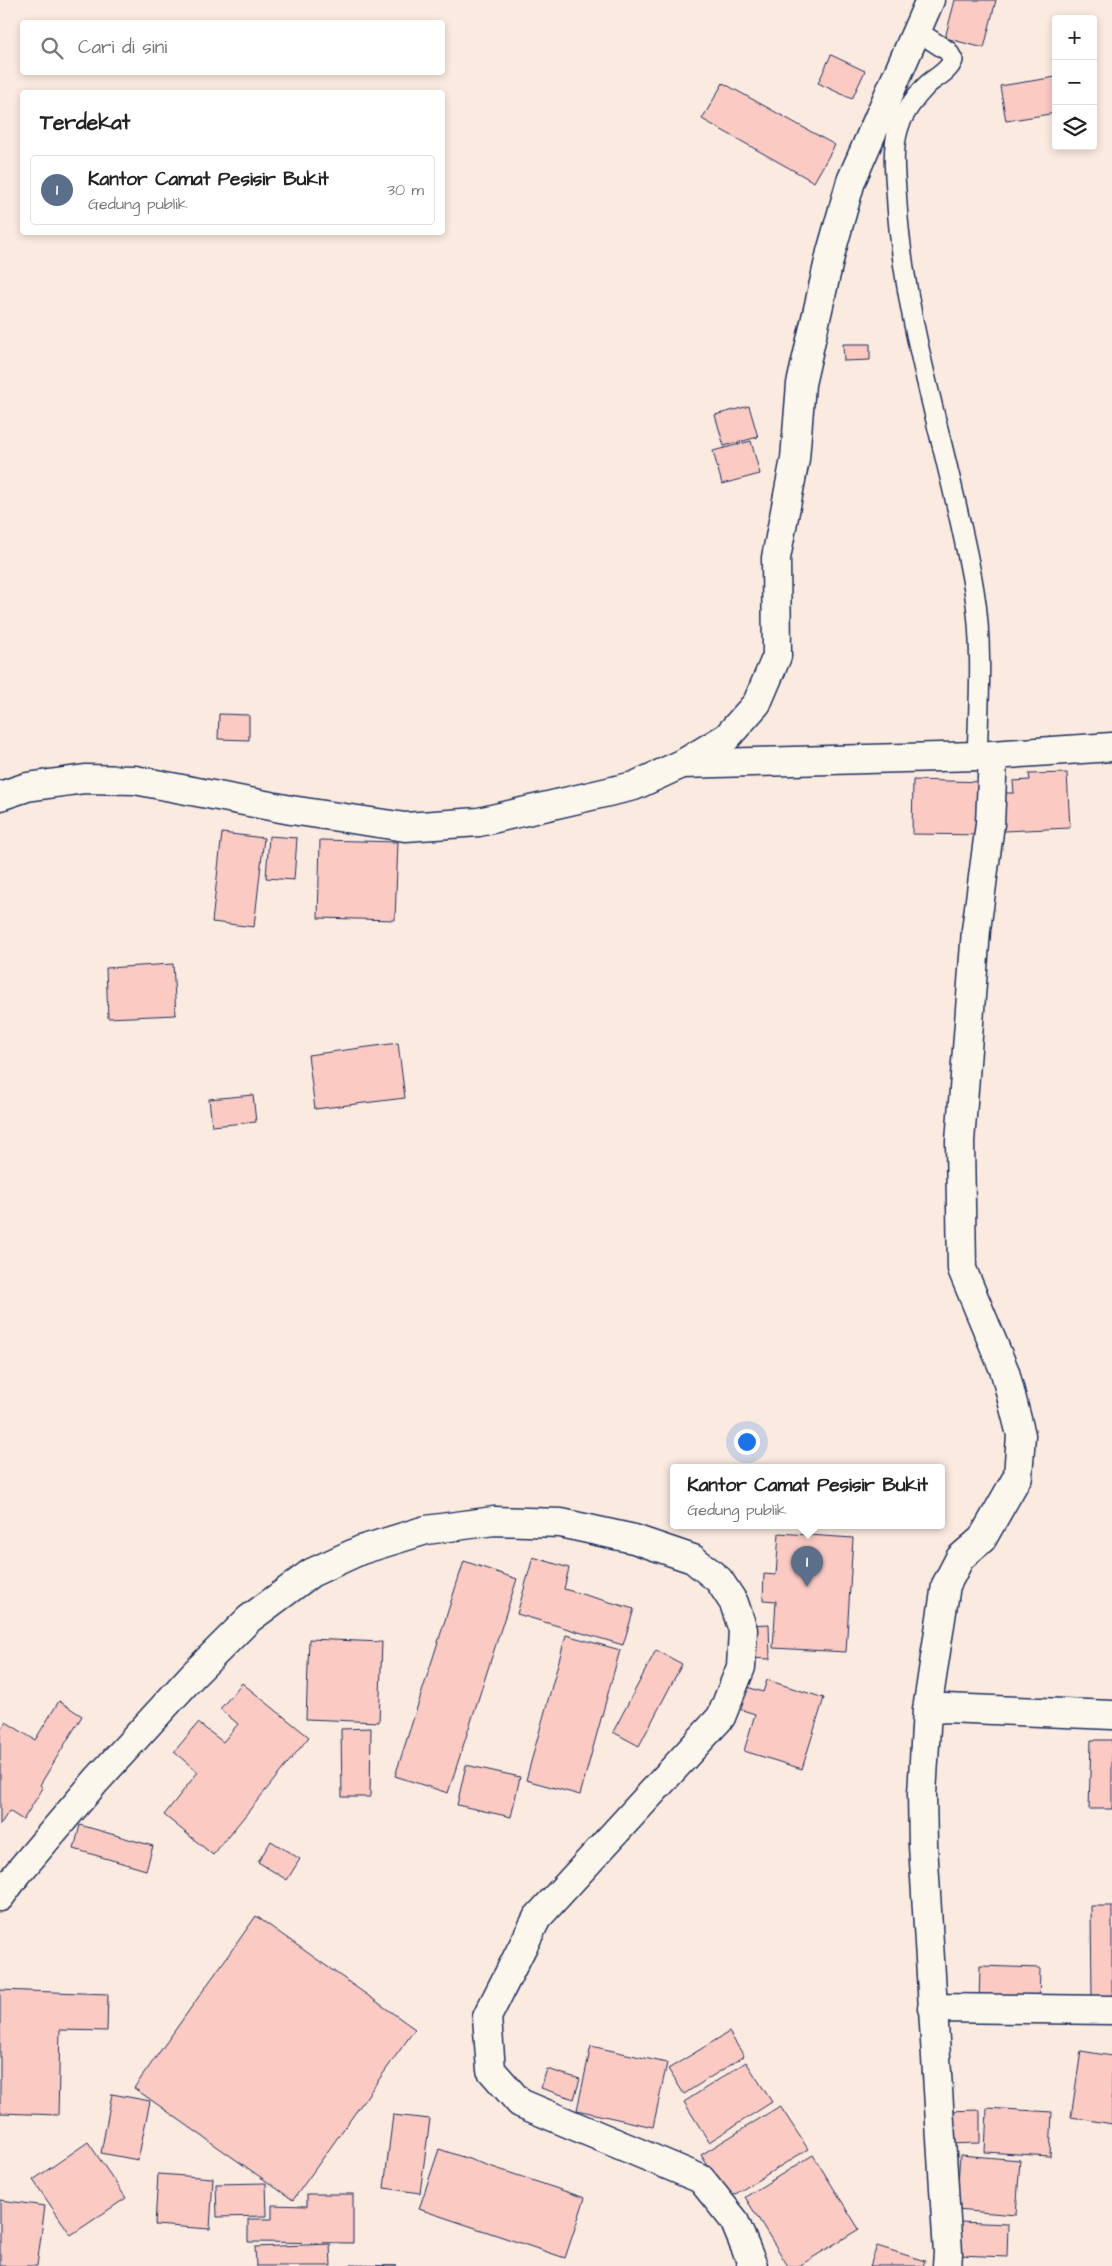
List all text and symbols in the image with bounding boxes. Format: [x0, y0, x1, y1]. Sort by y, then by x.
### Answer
map controls [1052, 15, 1097, 150]
button: + [1052, 15, 1097, 60]
search box [20, 20, 445, 75]
icon: search [38, 34, 66, 62]
text: Cari di sini [78, 34, 167, 61]
button: − [1052, 60, 1097, 105]
button: layers [1052, 105, 1097, 150]
text: Terdekat [40, 108, 130, 137]
text: Kantor Camat Pesisir Bukit [88, 166, 329, 193]
text: 1 [56, 179, 58, 201]
text: 30 m [387, 179, 424, 201]
text: Gedung publik [88, 193, 188, 215]
your location [734, 1429, 760, 1455]
popup [670, 1464, 945, 1529]
text: Kantor Camat Pesisir Bukit [687, 1472, 928, 1499]
text: Gedung publik [687, 1499, 787, 1521]
pin: 1 [791, 1546, 823, 1587]

